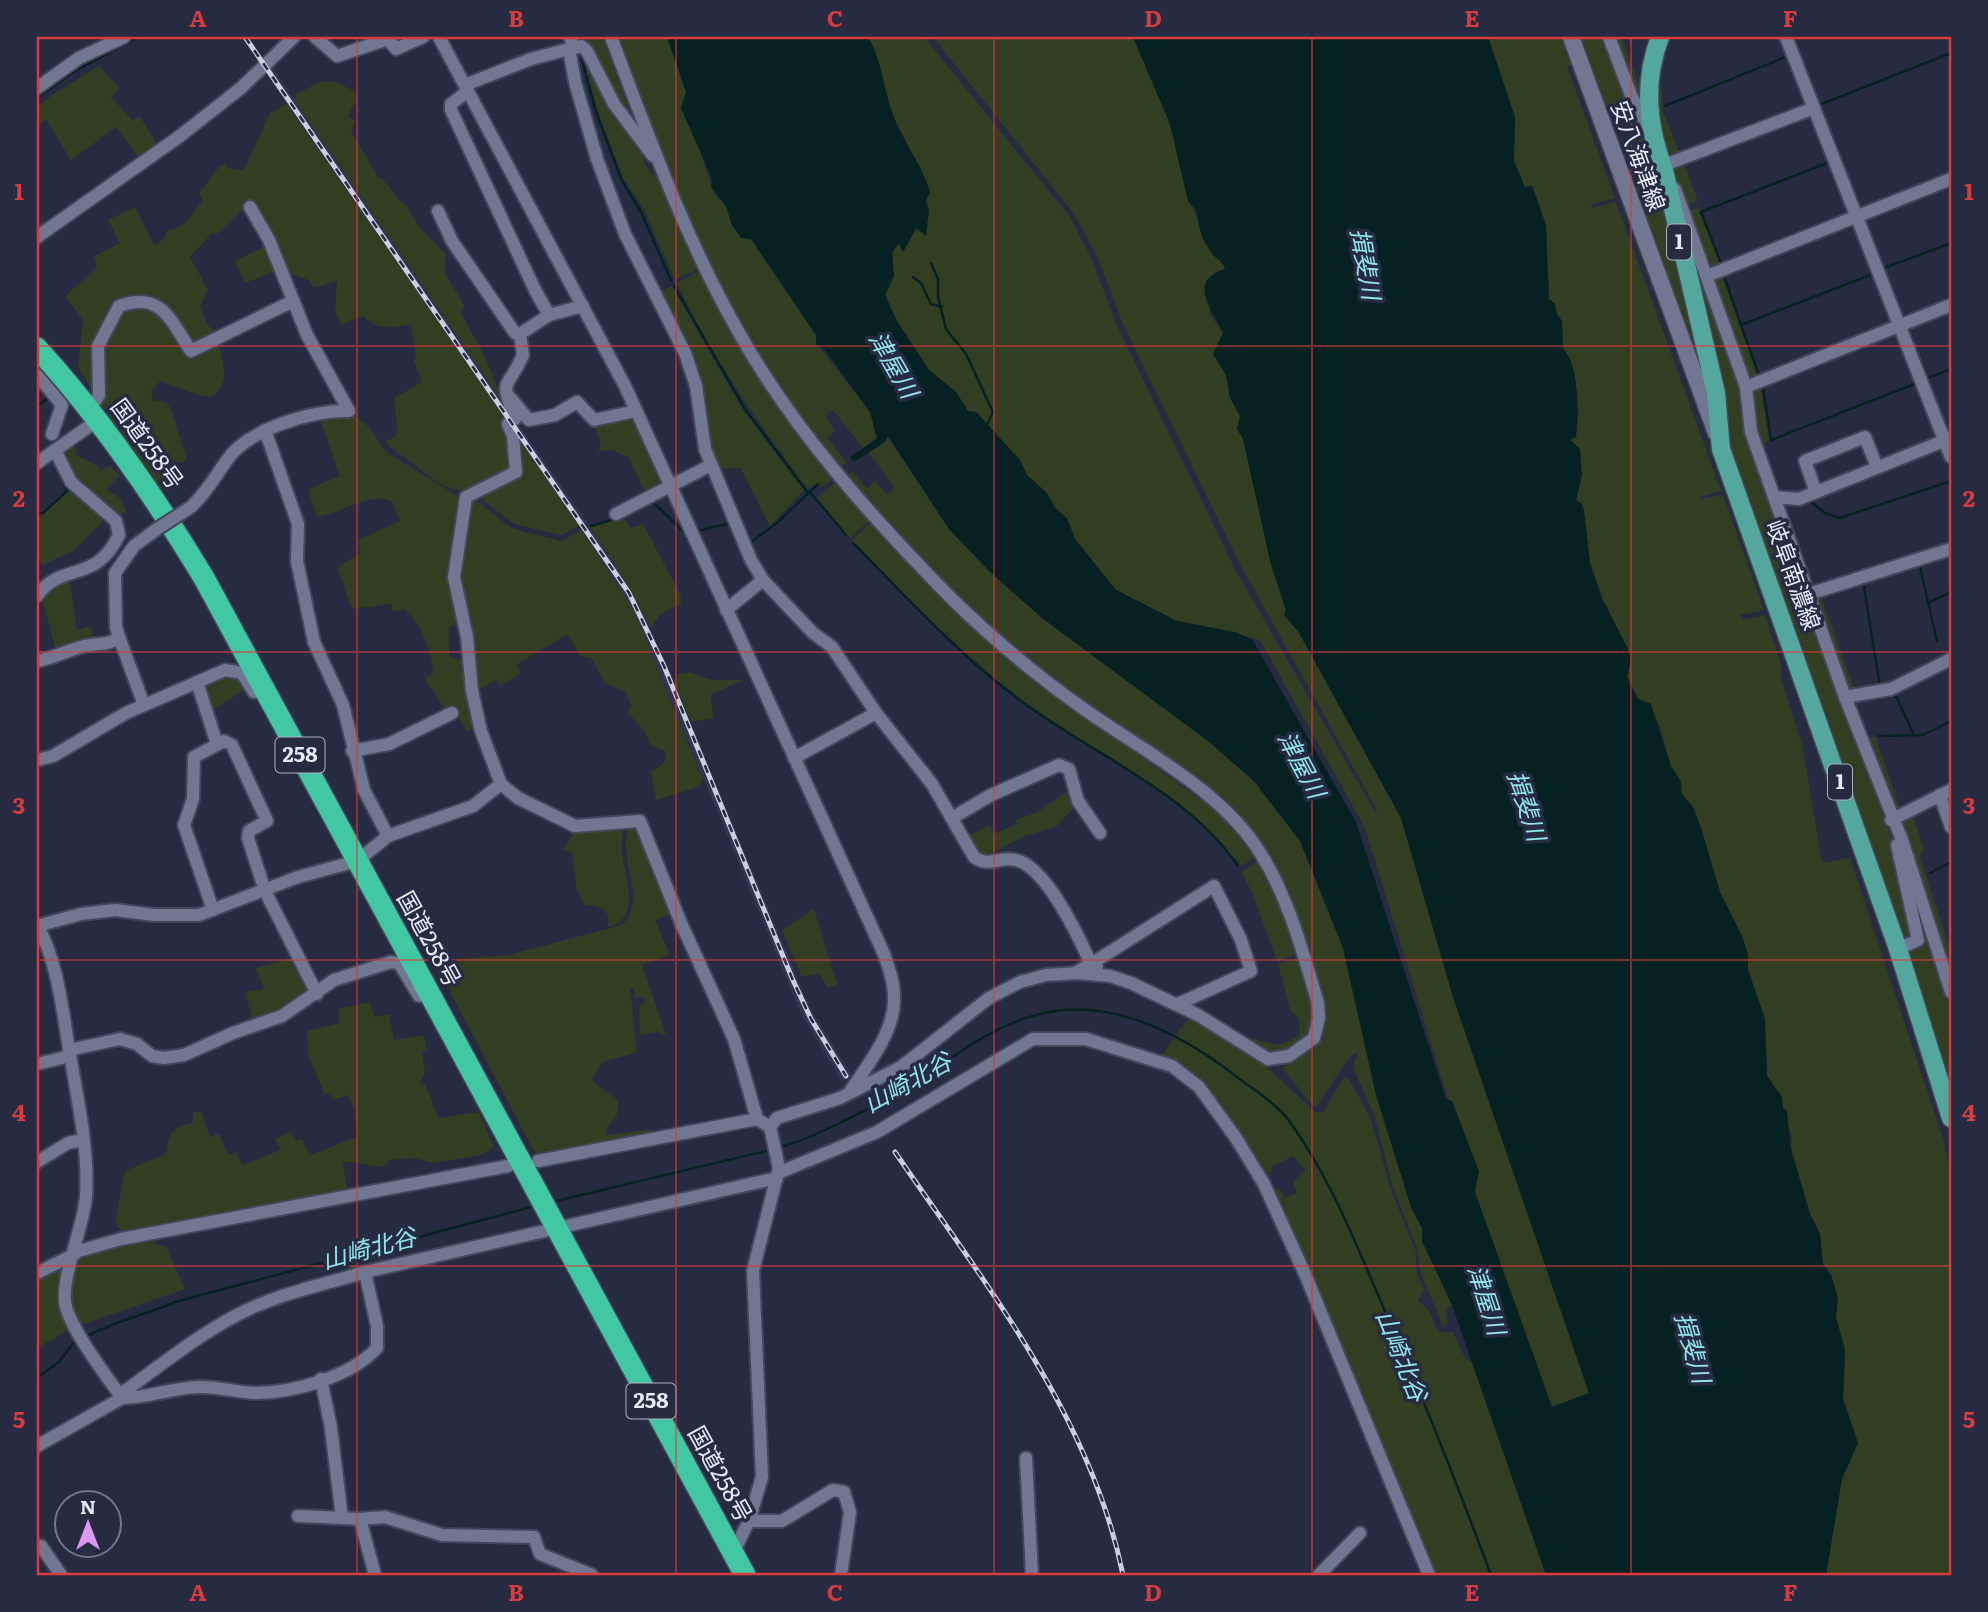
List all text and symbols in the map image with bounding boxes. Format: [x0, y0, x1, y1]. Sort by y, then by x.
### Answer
text: A [189, 0, 207, 34]
text: B [508, 0, 524, 34]
text: C [827, 0, 843, 34]
text: D [1144, 0, 1162, 34]
text: E [1464, 0, 1480, 34]
text: F [1783, 0, 1798, 34]
street label: 安八海津線 [1604, 95, 1676, 215]
text: 1 [14, 173, 24, 207]
text: 1 [1964, 173, 1974, 207]
road number: 1 [1667, 224, 1691, 260]
water label: 揖斐川 [1344, 225, 1391, 305]
water label: 津屋川 [862, 324, 930, 406]
street label: 国道258号 [104, 390, 193, 495]
text: 2 [13, 480, 25, 514]
text: 2 [1963, 480, 1975, 514]
street label: 岐阜南濃線 [1759, 514, 1831, 634]
water label: 津屋川 [1271, 724, 1337, 806]
road number: 258 [276, 738, 324, 772]
road number: 1 [1828, 764, 1852, 800]
water label: 揖斐川 [1501, 766, 1557, 848]
text: 3 [13, 787, 25, 821]
text: 3 [1963, 787, 1975, 821]
street label: 国道258号 [390, 884, 471, 992]
water label: 山崎北谷 [856, 1041, 959, 1119]
text: 4 [12, 1094, 26, 1128]
text: 4 [1962, 1094, 1976, 1128]
water label: 山崎北谷 [317, 1217, 421, 1276]
water label: 津屋川 [1461, 1260, 1517, 1342]
water label: 山崎北谷 [1369, 1304, 1438, 1408]
water label: 揖斐川 [1668, 1308, 1722, 1390]
road number: 258 [626, 1384, 676, 1418]
text: 5 [13, 1401, 25, 1435]
text: 5 [1963, 1401, 1975, 1435]
street label: 国道258号 [681, 1419, 762, 1527]
north arrow [52, 1490, 122, 1560]
text: N [80, 1492, 96, 1520]
text: A [189, 1574, 207, 1608]
text: B [508, 1574, 524, 1608]
text: C [827, 1574, 843, 1608]
text: D [1144, 1574, 1162, 1608]
text: E [1464, 1574, 1480, 1608]
text: F [1783, 1574, 1798, 1608]

